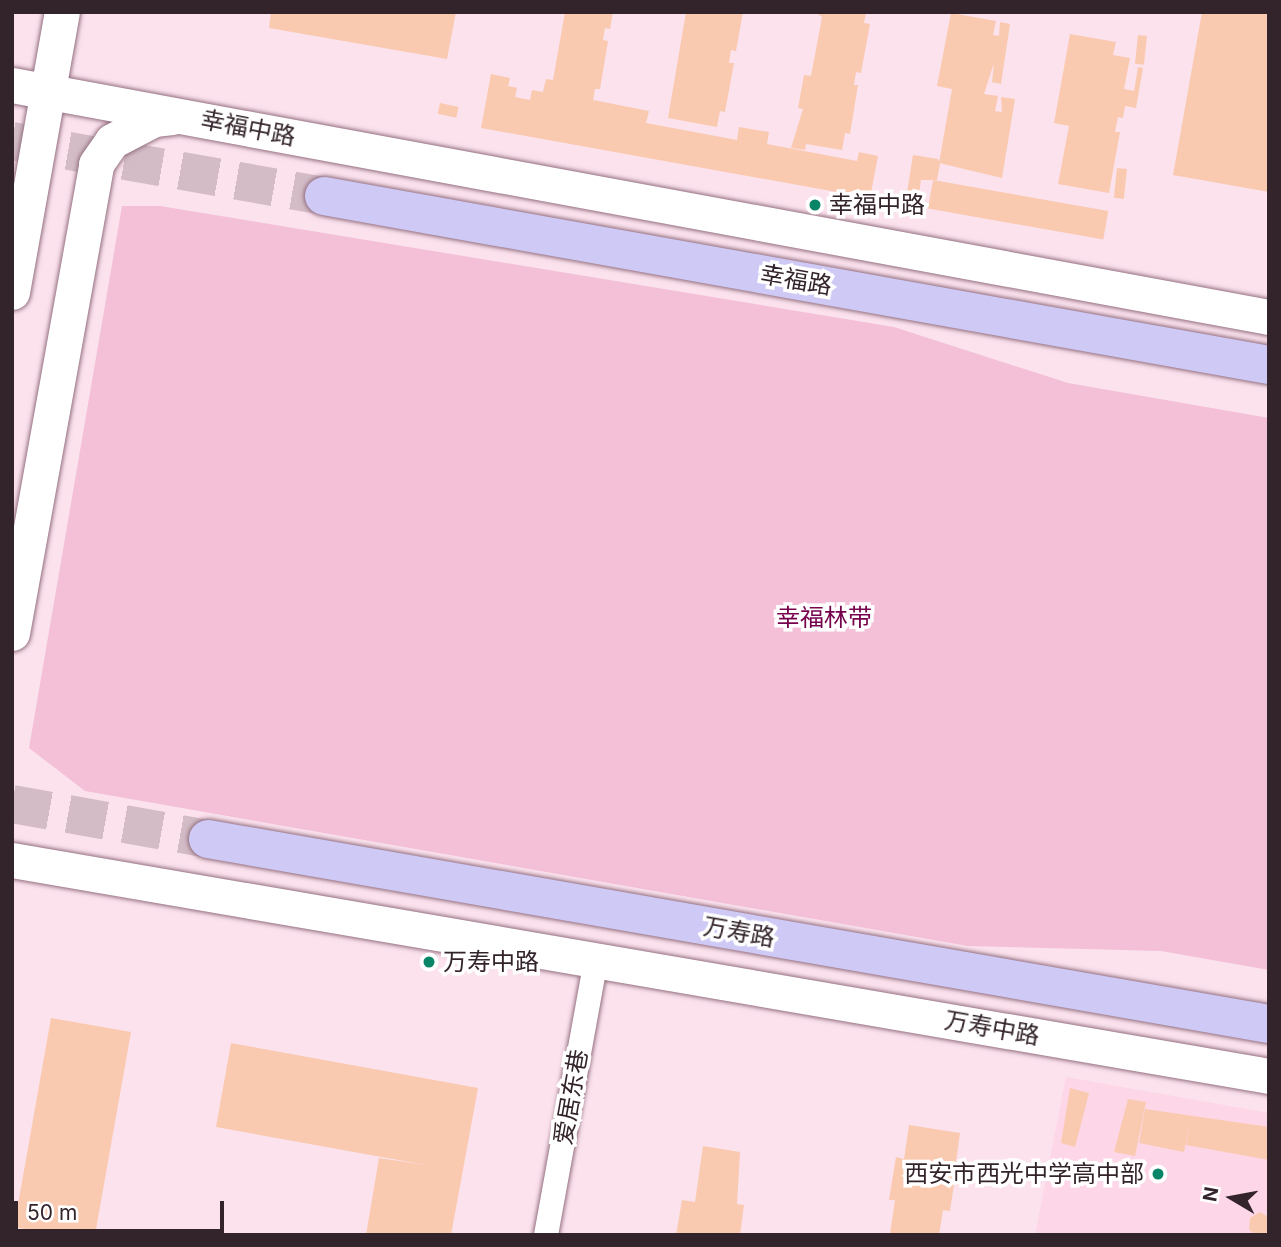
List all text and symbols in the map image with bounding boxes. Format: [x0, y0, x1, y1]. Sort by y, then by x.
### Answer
street label: 幸福中路 [198, 105, 298, 151]
place label: 幸福中路 [829, 191, 925, 219]
marker: 幸福中路 [807, 197, 823, 213]
street label: 幸福路 [758, 260, 834, 300]
park label: 幸福林带 [776, 604, 872, 632]
street label: 万寿路 [701, 912, 777, 952]
place label: 万寿中路 [443, 948, 539, 976]
marker: 万寿中路 [421, 954, 437, 970]
street label: 万寿中路 [942, 1005, 1042, 1051]
street label: 爱居东巷 [548, 1047, 594, 1147]
place label: 西安市西光中学高中部 [904, 1160, 1144, 1188]
north arrow [1197, 1163, 1267, 1233]
marker: 西安市西光中学高中部 [1150, 1166, 1166, 1182]
text: N [1198, 1185, 1223, 1203]
scale bar [18, 1188, 228, 1232]
text: 50 m [27, 1200, 77, 1225]

